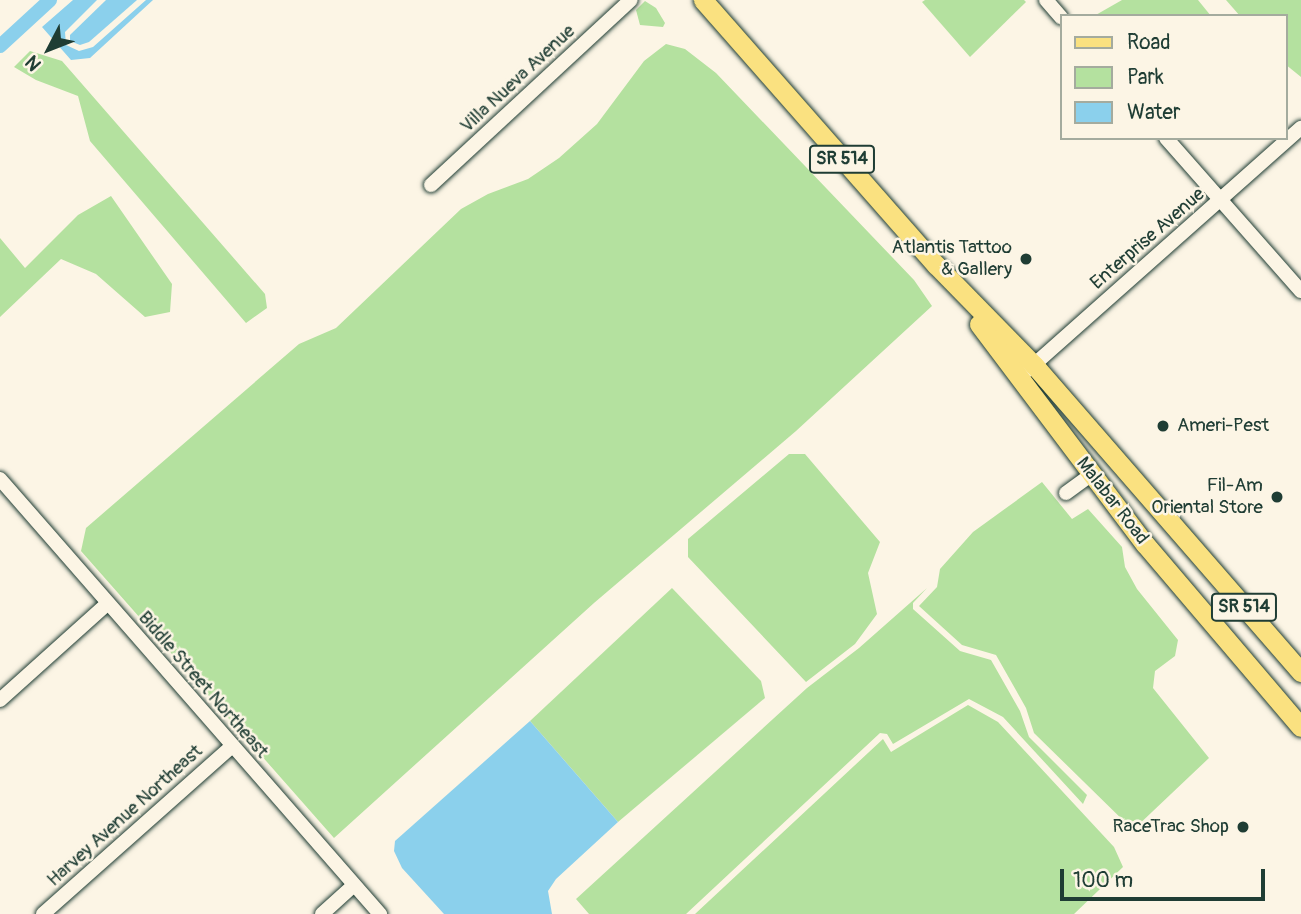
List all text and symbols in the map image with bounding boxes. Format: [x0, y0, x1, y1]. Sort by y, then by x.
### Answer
north arrow [14, 14, 84, 84]
legend [1060, 14, 1287, 140]
street label: Villa Nueva Avenue [456, 20, 580, 138]
text: Road [1127, 29, 1171, 56]
text: N [20, 50, 47, 76]
text: Park [1127, 64, 1164, 91]
text: Water [1127, 99, 1180, 126]
road number: SR 514 [809, 144, 875, 174]
street label: Enterprise Avenue [1086, 183, 1210, 295]
place label: Atlantis Tattoo & Gallery [892, 237, 1012, 281]
marker: Atlantis Tattoo & Gallery [1018, 251, 1034, 267]
place label: Ameri-Pest [1177, 415, 1269, 437]
marker: Ameri-Pest [1155, 418, 1171, 434]
street label: Malabar Road [1071, 453, 1153, 549]
place label: Fil-Am Oriental Store [1151, 475, 1263, 519]
marker: Fil-Am Oriental Store [1269, 489, 1285, 505]
road number: SR 514 [1211, 592, 1277, 622]
street label: Biddle Street Northeast [133, 607, 273, 763]
street label: Harvey Avenue Northeast [43, 740, 207, 892]
place label: RaceTrac Shop [1113, 816, 1229, 838]
marker: RaceTrac Shop [1235, 819, 1251, 835]
scale bar [1063, 855, 1268, 899]
text: 100 m [1073, 867, 1133, 894]

